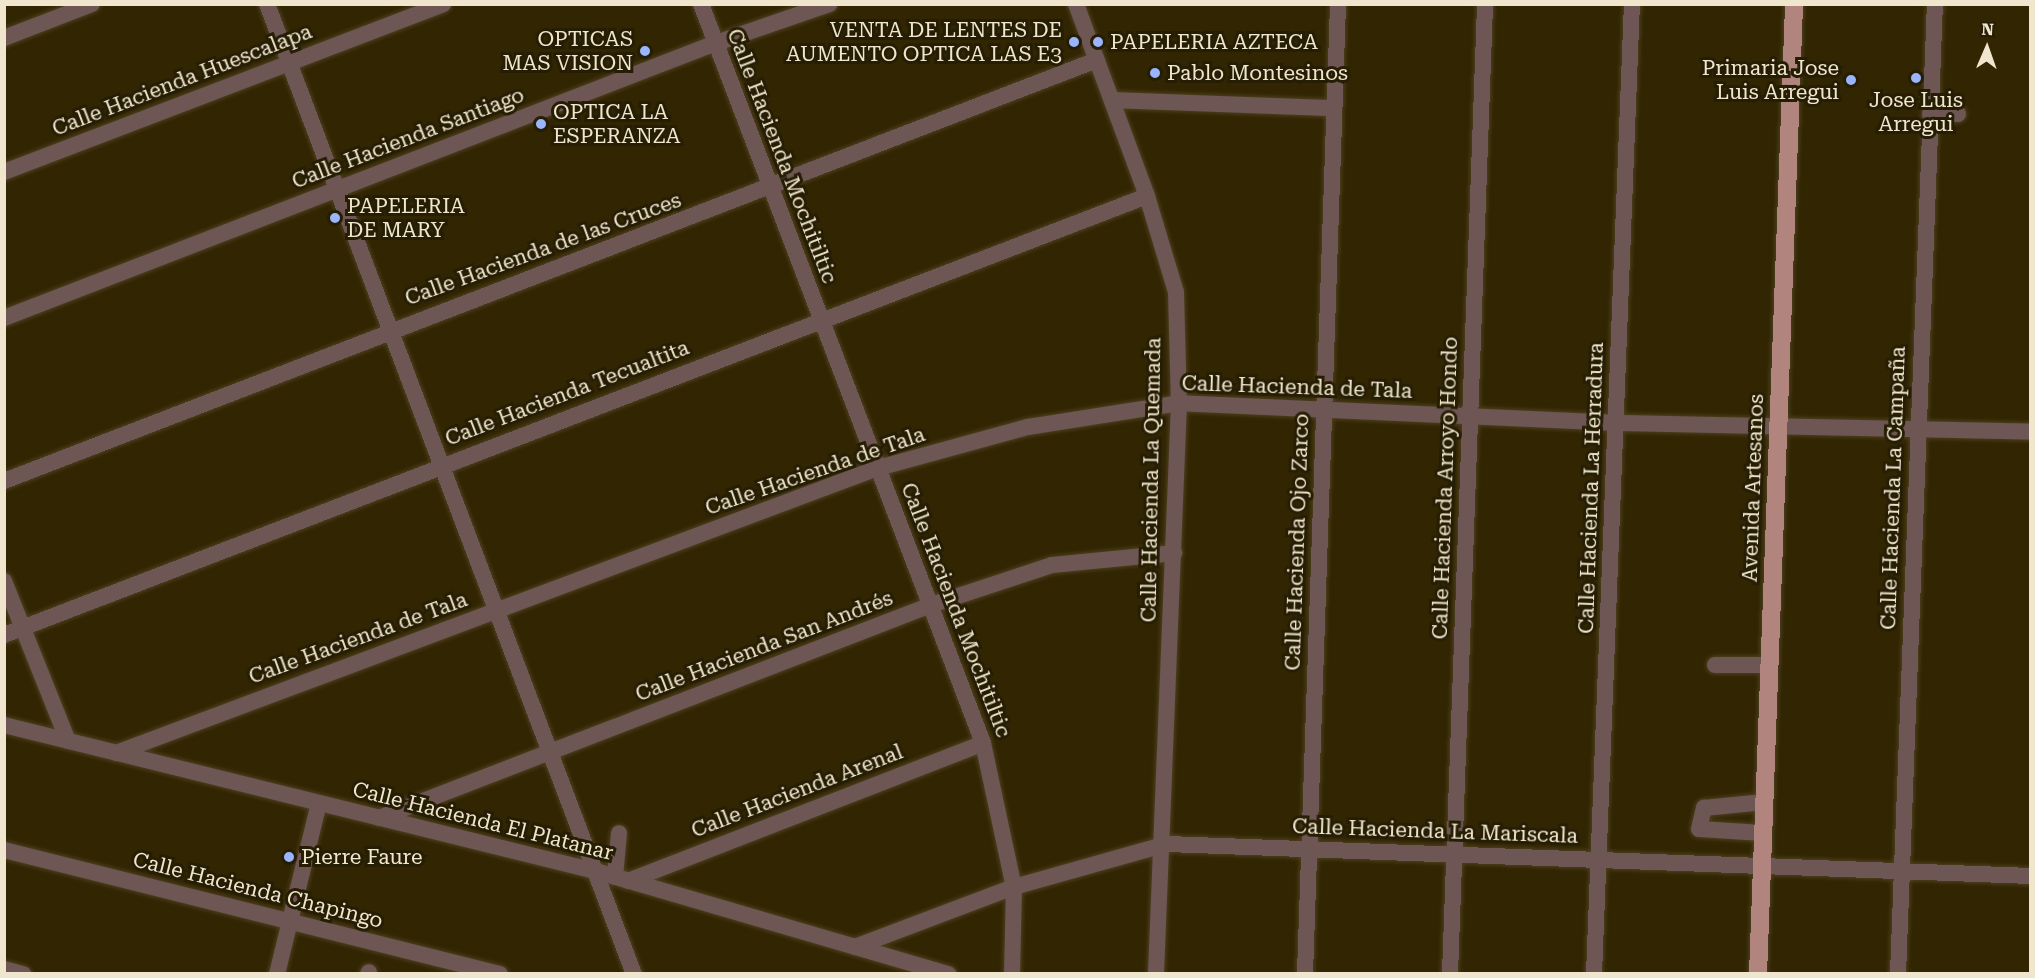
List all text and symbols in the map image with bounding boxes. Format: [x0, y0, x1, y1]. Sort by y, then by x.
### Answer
place label: VENTA DE LENTES DE AUMENTO OPTICA LAS E3 [786, 17, 1062, 67]
north arrow [1957, 18, 2017, 78]
street label: Calle Hacienda Huescalapa [49, 19, 315, 141]
text: N [1981, 20, 1994, 39]
street label: Calle Hacienda Mochitiltic [722, 25, 842, 287]
place label: OPTICAS MAS VISION [503, 26, 633, 76]
place label: PAPELERIA AZTECA [1110, 29, 1318, 55]
marker: VENTA DE LENTES DE AUMENTO OPTICA LAS E3 [1067, 35, 1081, 49]
marker: PAPELERIA AZTECA [1091, 35, 1105, 49]
marker: OPTICAS MAS VISION [638, 44, 652, 58]
place label: Primaria Jose Luis Arregui [1702, 55, 1839, 105]
place label: Pablo Montesinos [1167, 60, 1348, 86]
marker: Pablo Montesinos [1148, 66, 1162, 80]
marker: Jose Luis Arregui [1909, 71, 1923, 85]
marker: Primaria Jose Luis Arregui [1844, 73, 1858, 87]
street label: Calle Hacienda Santiago [288, 82, 528, 194]
place label: Jose Luis Arregui [1869, 87, 1963, 137]
place label: OPTICA LA ESPERANZA [553, 99, 680, 149]
marker: OPTICA LA ESPERANZA [534, 117, 548, 131]
street label: Calle Hacienda de las Cruces [402, 187, 684, 311]
place label: PAPELERIA DE MARY [347, 193, 465, 243]
marker: PAPELERIA DE MARY [328, 211, 342, 225]
street label: Calle Hacienda Tecualtita [442, 335, 692, 451]
street label: Calle Hacienda Arroyo Hondo [1427, 336, 1463, 640]
street label: Calle Hacienda La Quemada [1136, 337, 1166, 623]
street label: Calle Hacienda La Herradura [1573, 342, 1609, 634]
street label: Calle Hacienda La Campaña [1875, 346, 1911, 630]
street label: Calle Hacienda de Tala [1181, 370, 1413, 404]
street label: Avenida Artesanos [1737, 394, 1769, 582]
street label: Calle Hacienda Ojo Zarco [1280, 413, 1314, 671]
street label: Calle Hacienda de Tala [702, 422, 928, 520]
street label: Calle Hacienda Mochitiltic [896, 479, 1016, 741]
street label: Calle Hacienda San Andrés [632, 585, 896, 707]
street label: Calle Hacienda de Tala [245, 587, 471, 689]
street label: Calle Hacienda Arenal [688, 739, 906, 843]
street label: Calle Hacienda El Platanar [350, 776, 616, 866]
street label: Calle Hacienda La Mariscala [1292, 813, 1578, 849]
place label: Pierre Faure [301, 844, 423, 870]
street label: Calle Hacienda Chapingo [130, 847, 386, 933]
marker: Pierre Faure [282, 850, 296, 864]

